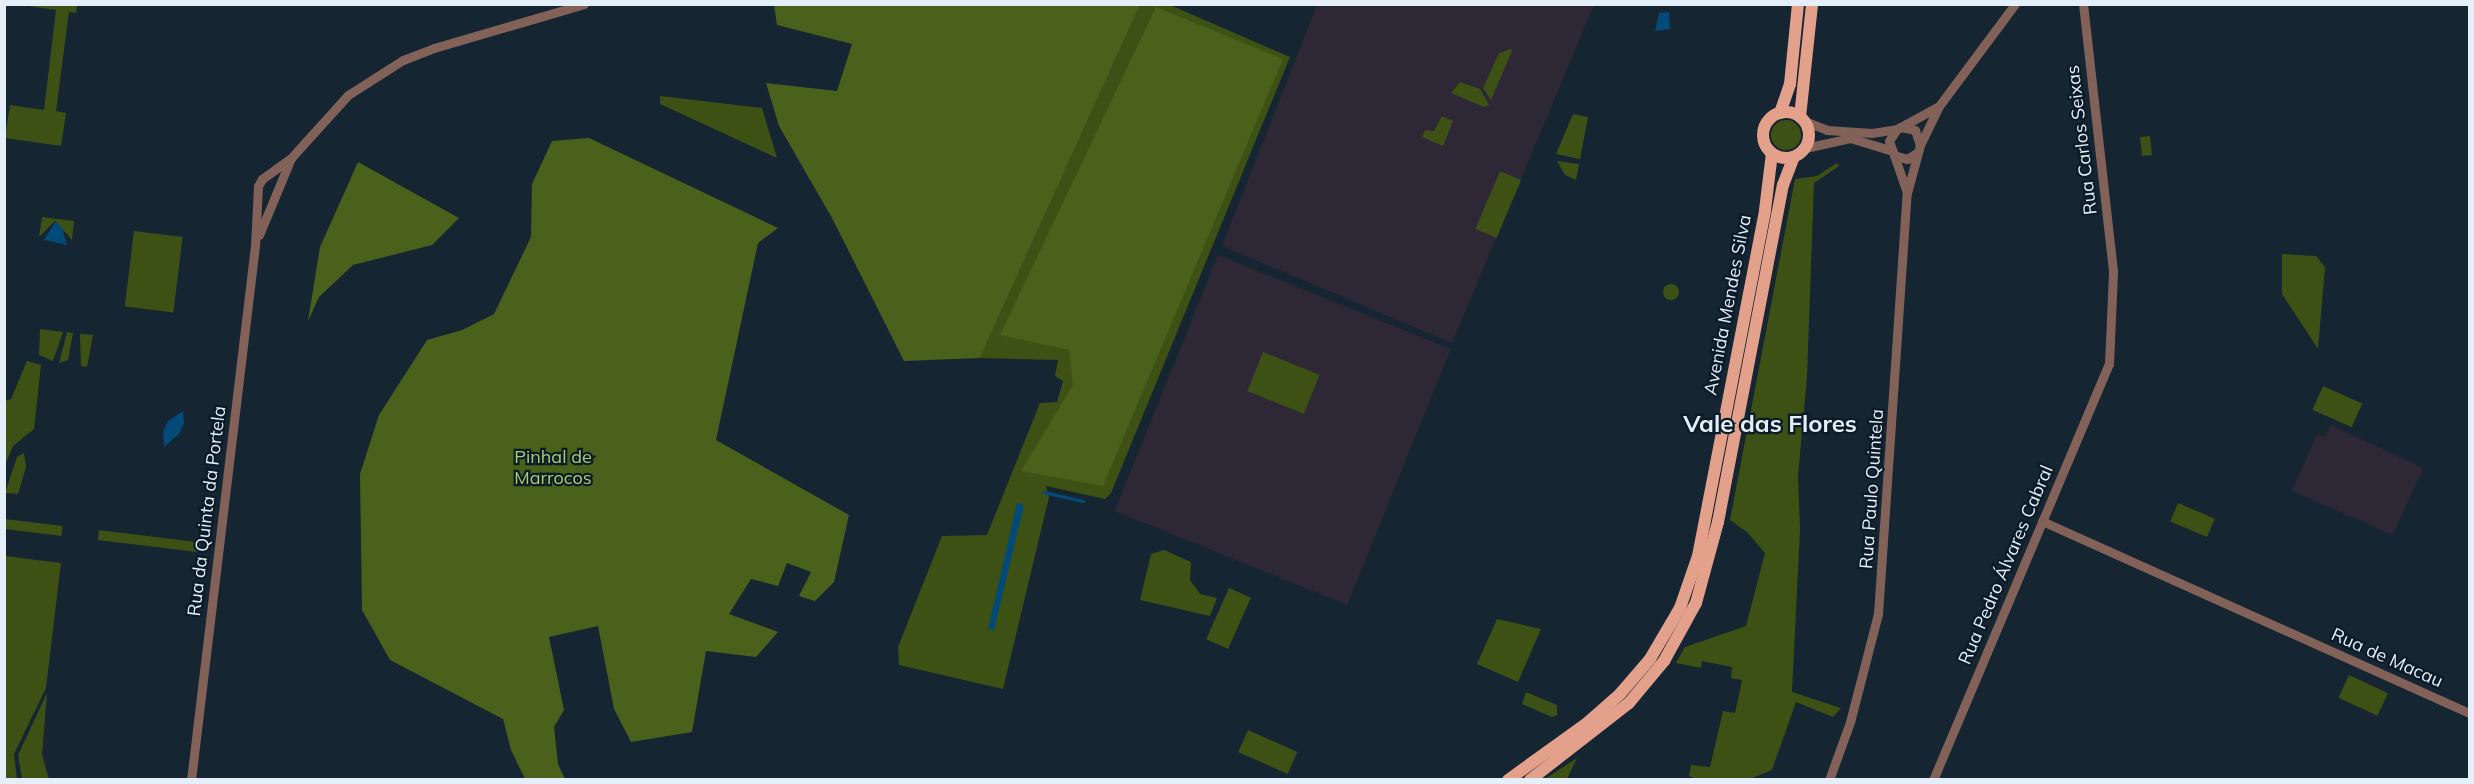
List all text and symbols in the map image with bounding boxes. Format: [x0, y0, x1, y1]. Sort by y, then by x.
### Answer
street label: Rua Carlos Seixas [2062, 64, 2102, 216]
street label: Avenida Mendes Silva [1700, 213, 1756, 397]
street label: Rua da Quinta da Portela [183, 405, 231, 617]
street label: Rua Paulo Quintela [1856, 408, 1888, 570]
district label: Vale das Flores [1683, 410, 1857, 438]
park label: Pinhal de Marrocos [514, 447, 592, 490]
street label: Rua Pedro Álvares Cabral [1954, 462, 2058, 668]
street label: Rua de Macau [2328, 624, 2446, 692]

